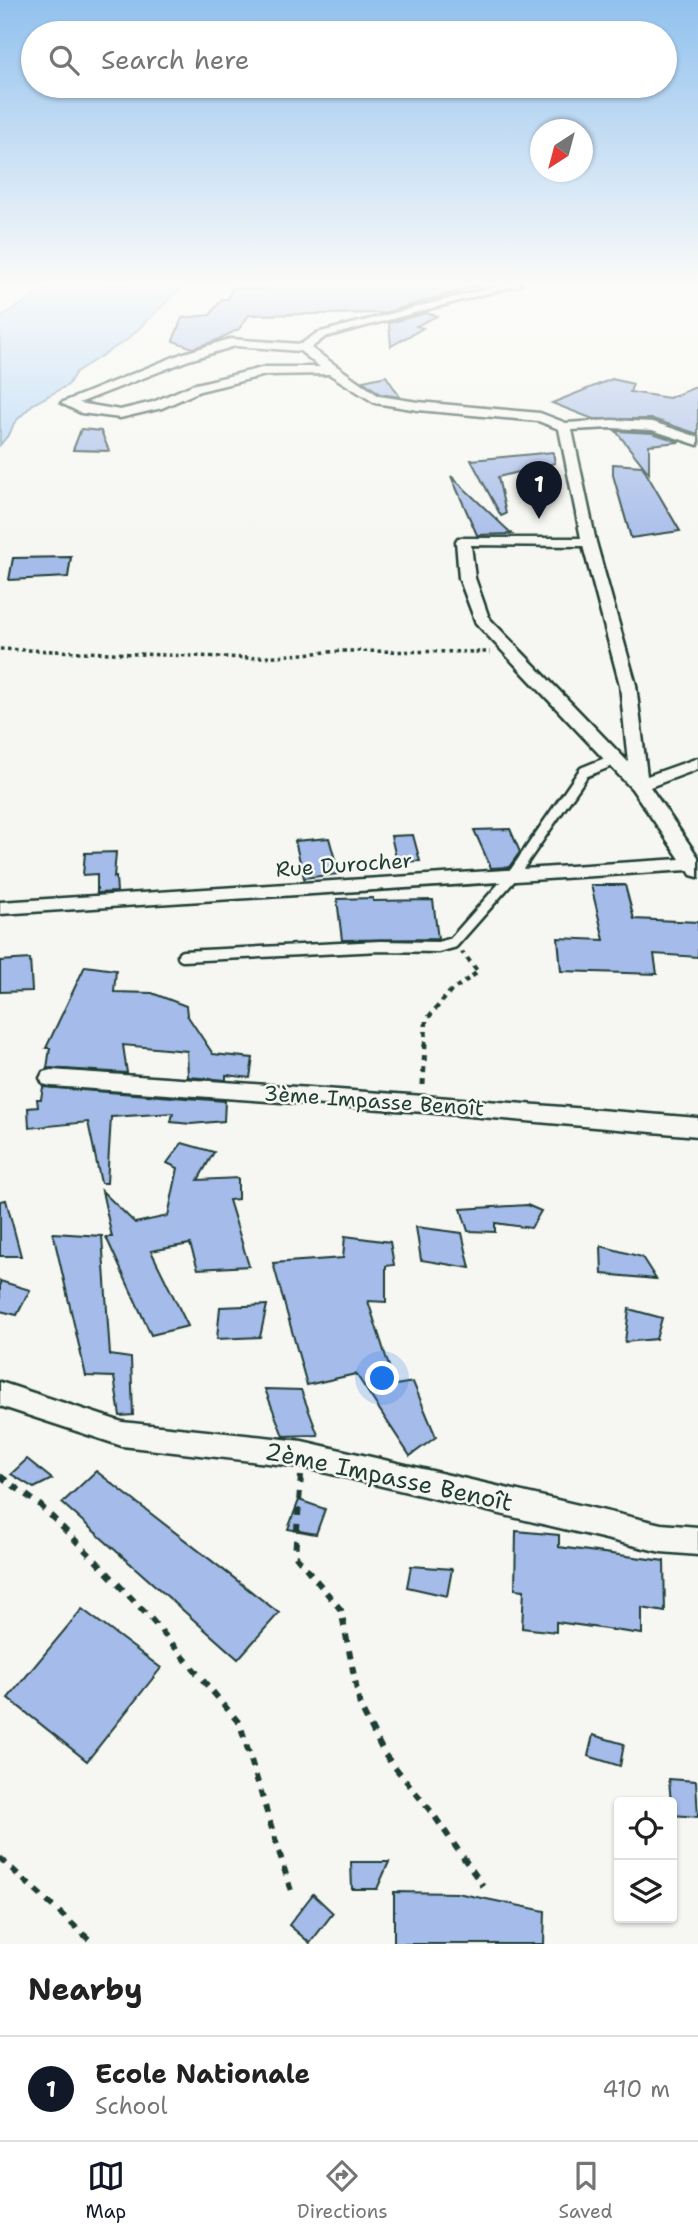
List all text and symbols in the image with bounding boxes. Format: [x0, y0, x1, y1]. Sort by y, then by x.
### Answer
search box [21, 21, 677, 98]
icon: search [45, 41, 83, 79]
text: Search here [101, 42, 250, 77]
north arrow [530, 119, 593, 182]
pin: 1 [516, 461, 562, 519]
street label: Rue Durocher [275, 846, 413, 884]
street label: 3ème Impasse Benoît [263, 1079, 485, 1123]
your location [365, 1361, 399, 1395]
street label: 2ème Impasse Benoît [262, 1435, 516, 1519]
map controls [614, 1797, 677, 1923]
button: locate [614, 1797, 677, 1860]
button: layers [614, 1860, 677, 1923]
text: Nearby [28, 1969, 143, 2010]
text: Ecole Nationale [95, 2056, 310, 2091]
text: 1 [46, 2074, 56, 2104]
text: 410 m [602, 2074, 670, 2104]
text: School [95, 2091, 167, 2121]
tab: Map [85, 2157, 126, 2224]
tab: Directions [297, 2157, 388, 2224]
tab: Saved [559, 2157, 613, 2224]

